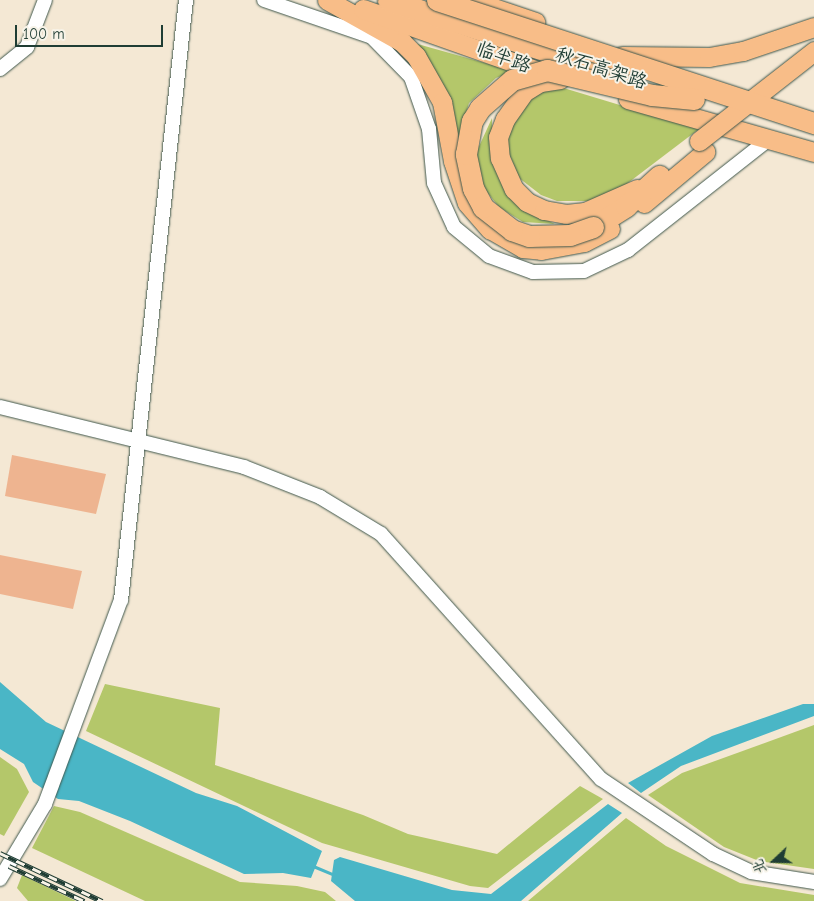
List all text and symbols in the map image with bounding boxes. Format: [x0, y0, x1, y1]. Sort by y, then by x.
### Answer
scale bar [18, 15, 165, 47]
text: 100 m [23, 25, 65, 43]
street label: 临半路 [472, 38, 534, 78]
street label: 秋石高架路 [552, 43, 650, 95]
north arrow [749, 836, 799, 886]
text: 北 [749, 857, 770, 876]

